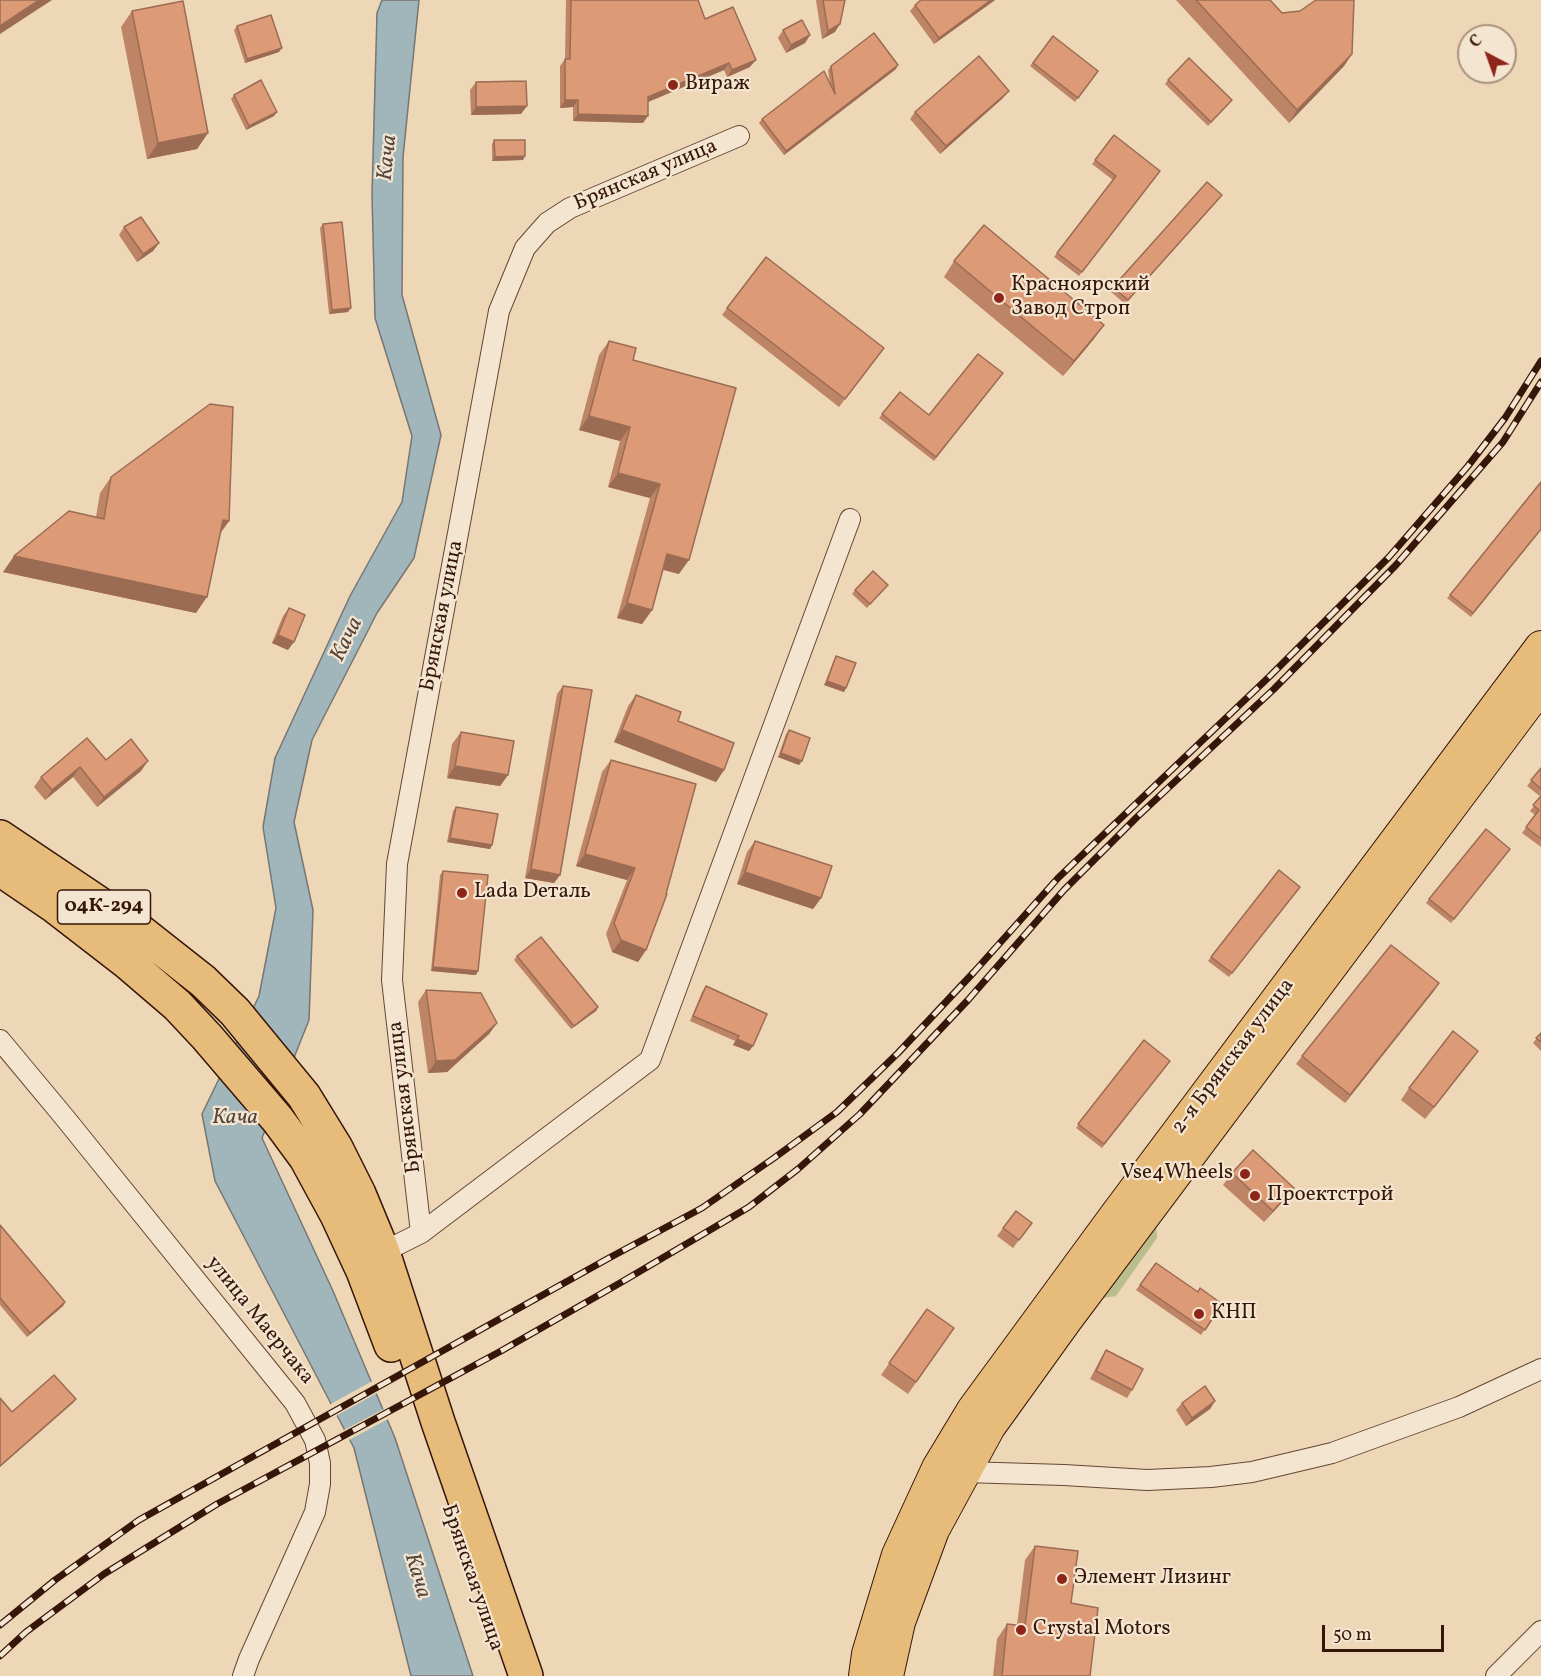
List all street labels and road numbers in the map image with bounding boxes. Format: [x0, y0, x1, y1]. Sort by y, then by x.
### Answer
street label: Брянская улица [571, 134, 721, 218]
street label: Брянская улица [416, 538, 470, 694]
road number: 04К-294 [57, 890, 150, 924]
street label: 2-я Брянская улица [1167, 974, 1301, 1140]
street label: Брянская улица [384, 1019, 428, 1175]
street label: улица Маерчака [199, 1252, 319, 1390]
street label: Брянская улица [434, 1501, 508, 1655]

